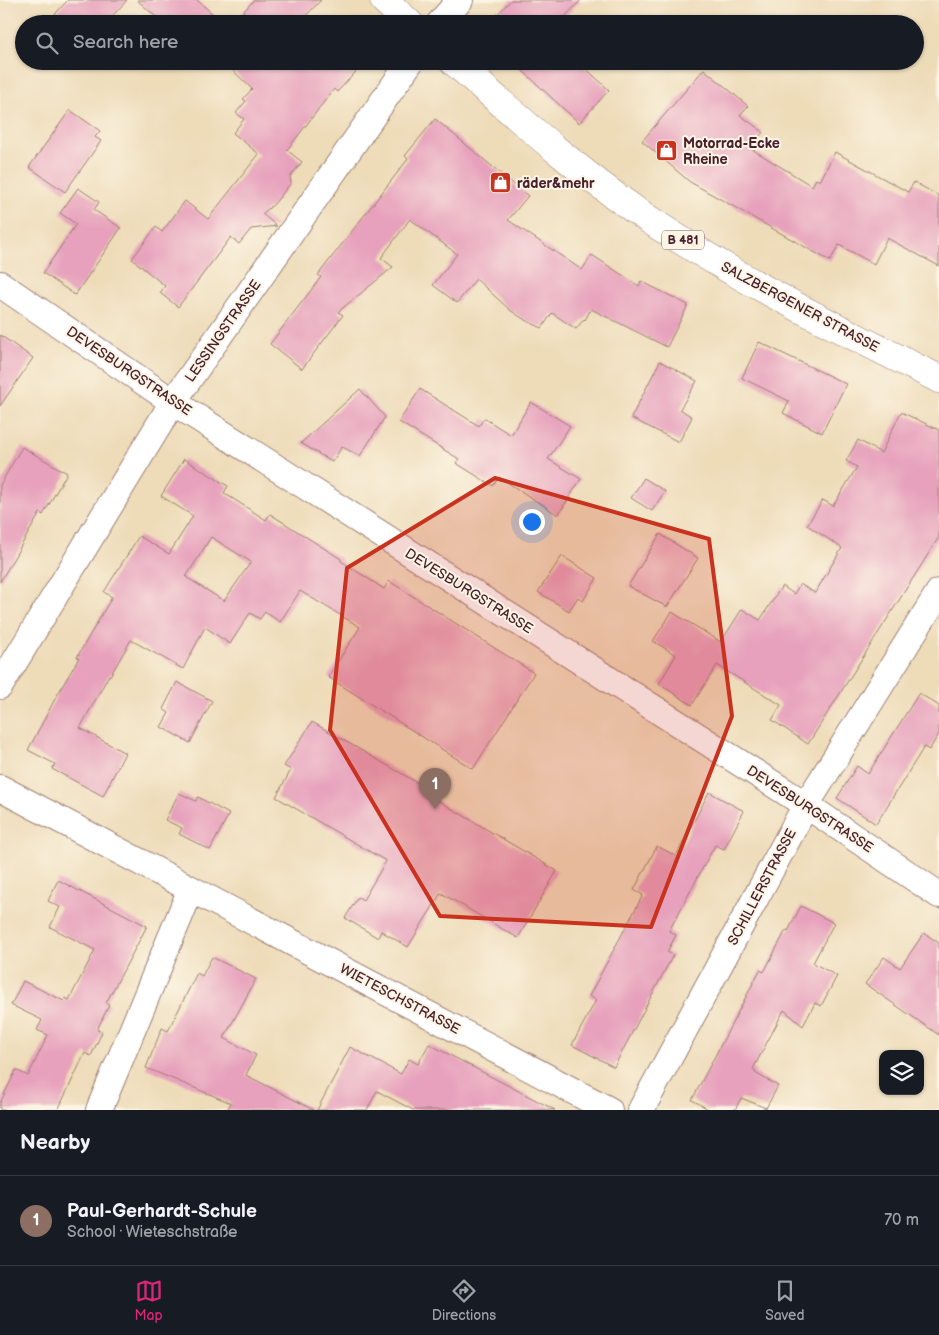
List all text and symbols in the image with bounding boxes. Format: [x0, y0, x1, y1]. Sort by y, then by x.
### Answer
search box [15, 15, 924, 70]
icon: search [33, 29, 61, 57]
text: Search here [73, 31, 178, 54]
place label: Motorrad-Ecke Rheine [683, 135, 780, 168]
shop icon: Motorrad-Ecke Rheine [655, 139, 679, 163]
shop icon: räder&mehr [489, 171, 513, 195]
place label: räder&mehr [517, 175, 595, 192]
road number: B 481 [662, 230, 704, 250]
street label: SALZBERGENER STRASSE [718, 258, 882, 356]
street label: LESSINGSTRASSE [181, 277, 265, 385]
street label: DEVESBURGSTRASSE [63, 323, 195, 419]
your location [519, 509, 545, 535]
street label: DEVESBURGSTRASSE [402, 545, 536, 637]
street label: DEVESBURGSTRASSE [744, 762, 876, 856]
pin: 1 [419, 768, 451, 809]
street label: SCHILLERSTRASSE [724, 826, 800, 948]
street label: WIETESCHSTRASSE [337, 960, 463, 1038]
map controls [879, 1050, 924, 1095]
button: layers [879, 1050, 924, 1095]
text: Nearby [20, 1130, 90, 1155]
text: Paul-Gerhardt-Schule [67, 1200, 257, 1223]
text: 1 [33, 1211, 39, 1230]
text: 70 m [884, 1211, 919, 1230]
text: School · Wieteschstraße [67, 1223, 238, 1242]
tab: Map [135, 1277, 163, 1324]
tab: Directions [432, 1277, 496, 1324]
tab: Saved [765, 1277, 804, 1324]

